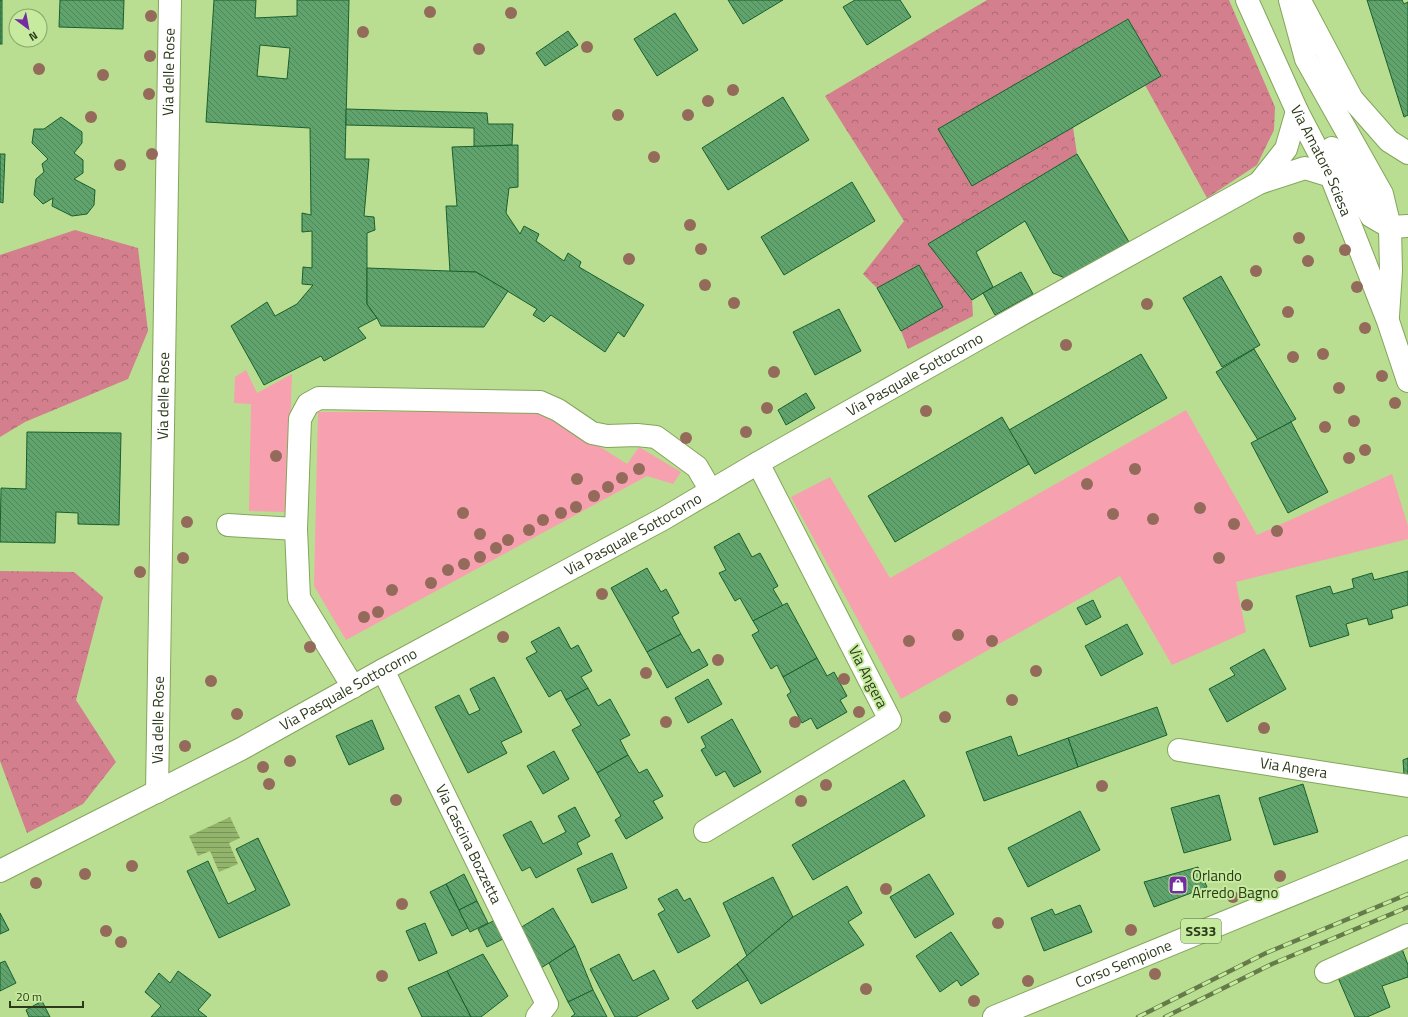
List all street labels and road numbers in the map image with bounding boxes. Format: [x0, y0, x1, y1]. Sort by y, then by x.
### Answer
street label: Via delle Rose [156, 28, 181, 116]
street label: Via Amatore Sciesa [1285, 101, 1358, 220]
street label: Via Pasquale Sottocorno [842, 326, 987, 422]
street label: Via delle Rose [151, 352, 175, 440]
street label: Via Pasquale Sottocorno [560, 487, 706, 581]
street label: Via Angera [843, 641, 894, 713]
street label: Via Pasquale Sottocorno [275, 642, 421, 736]
street label: Via delle Rose [145, 676, 170, 764]
street label: Via Angera [1258, 751, 1329, 784]
street label: Via Cascina Bozzetta [430, 780, 508, 908]
road number: SS33 [1181, 919, 1221, 943]
street label: Corso Sempione [1072, 933, 1175, 993]

